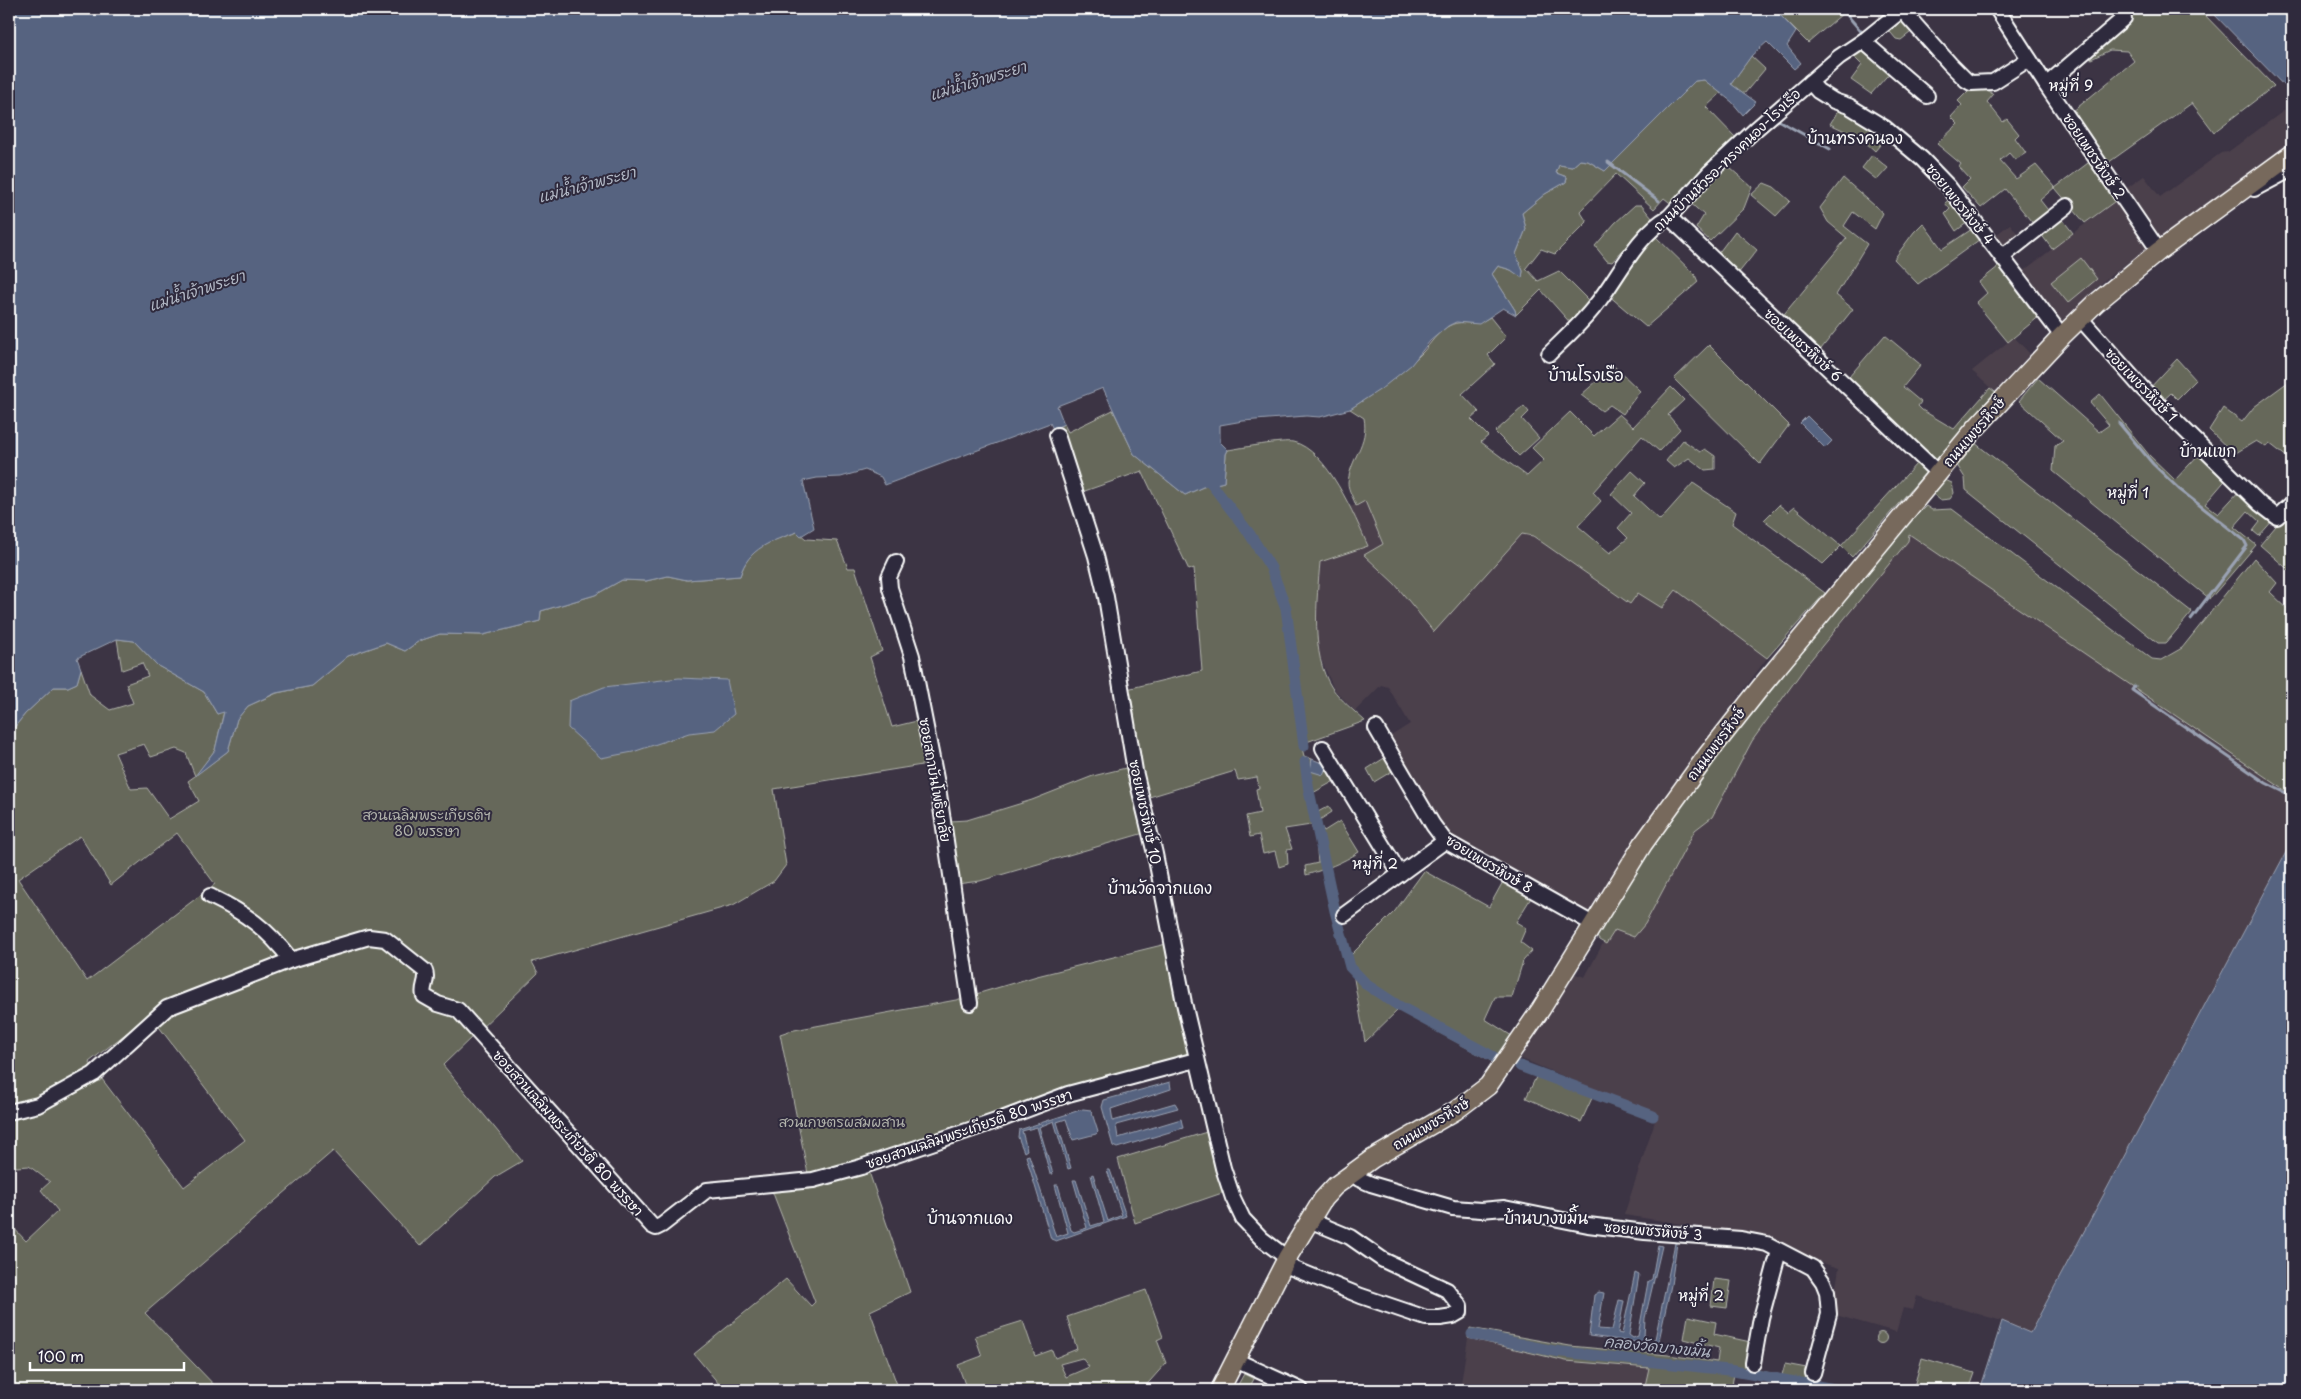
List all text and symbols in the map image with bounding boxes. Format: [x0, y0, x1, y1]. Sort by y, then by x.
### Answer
water label: แม่น้ำเจ้าพระยา [926, 53, 1030, 105]
district label: หมู่ที่ 9 [2049, 72, 2093, 97]
street label: ถนนบ้านหัวรอ-ทรงคนอง-โรงเรือ [1648, 83, 1805, 236]
street label: ซอยเพชรหึงษ์ 2 [2058, 108, 2131, 203]
district label: บ้านทรงคนอง [1807, 125, 1903, 149]
water label: แม่น้ำเจ้าพระยา [535, 158, 639, 208]
street label: ซอยเพชรหึงษ์ 4 [1921, 159, 2000, 249]
water label: แม่น้ำเจ้าพระยา [145, 262, 249, 316]
street label: ซอยเพชรหึงษ์ 6 [1760, 303, 1847, 386]
street label: ซอยเพชรหึงษ์ 1 [2100, 343, 2182, 427]
district label: บ้านโรงเรือ [1548, 362, 1624, 386]
street label: ถนนเพชรหึงษ์ [1937, 392, 2010, 471]
district label: บ้านแขก [2179, 438, 2237, 462]
district label: หมู่ที่ 1 [2107, 479, 2149, 504]
street label: ถนนเพชรหึงษ์ [1681, 702, 1750, 785]
street label: ซอยสถาบันโพธิยาลัย [914, 716, 957, 844]
street label: ซอยเพชรหึงษ์ 10 [1124, 758, 1167, 866]
park label: สวนเฉลิมพระเกียรติฯ 80 พรรษา [362, 804, 492, 841]
street label: ซอยเพชรหึงษ์ 8 [1442, 829, 1537, 898]
district label: หมู่ที่ 2 [1352, 850, 1398, 875]
district label: บ้านวัดจากแดง [1108, 875, 1212, 899]
street label: ซอยสวนเฉลิมพระเกียรติ 80 พรรษา [488, 1045, 649, 1220]
street label: ซอยสวนเฉลิมพระเกียรติ 80 พรรษา [863, 1083, 1075, 1174]
street label: ถนนเพชรหึงษ์ [1388, 1092, 1474, 1155]
park label: สวนเกษตรผสมผสาน [779, 1111, 906, 1132]
district label: บ้านบางขมิ้น [1504, 1204, 1589, 1229]
district label: บ้านจากแดง [927, 1205, 1013, 1229]
street label: ซอยเพชรหึงษ์ 3 [1603, 1216, 1703, 1245]
district label: หมู่ที่ 2 [1678, 1282, 1724, 1307]
water label: คลองวัดบางขมิ้น [1603, 1328, 1712, 1363]
scale bar [30, 1339, 184, 1371]
text: 100 m [38, 1344, 84, 1367]

